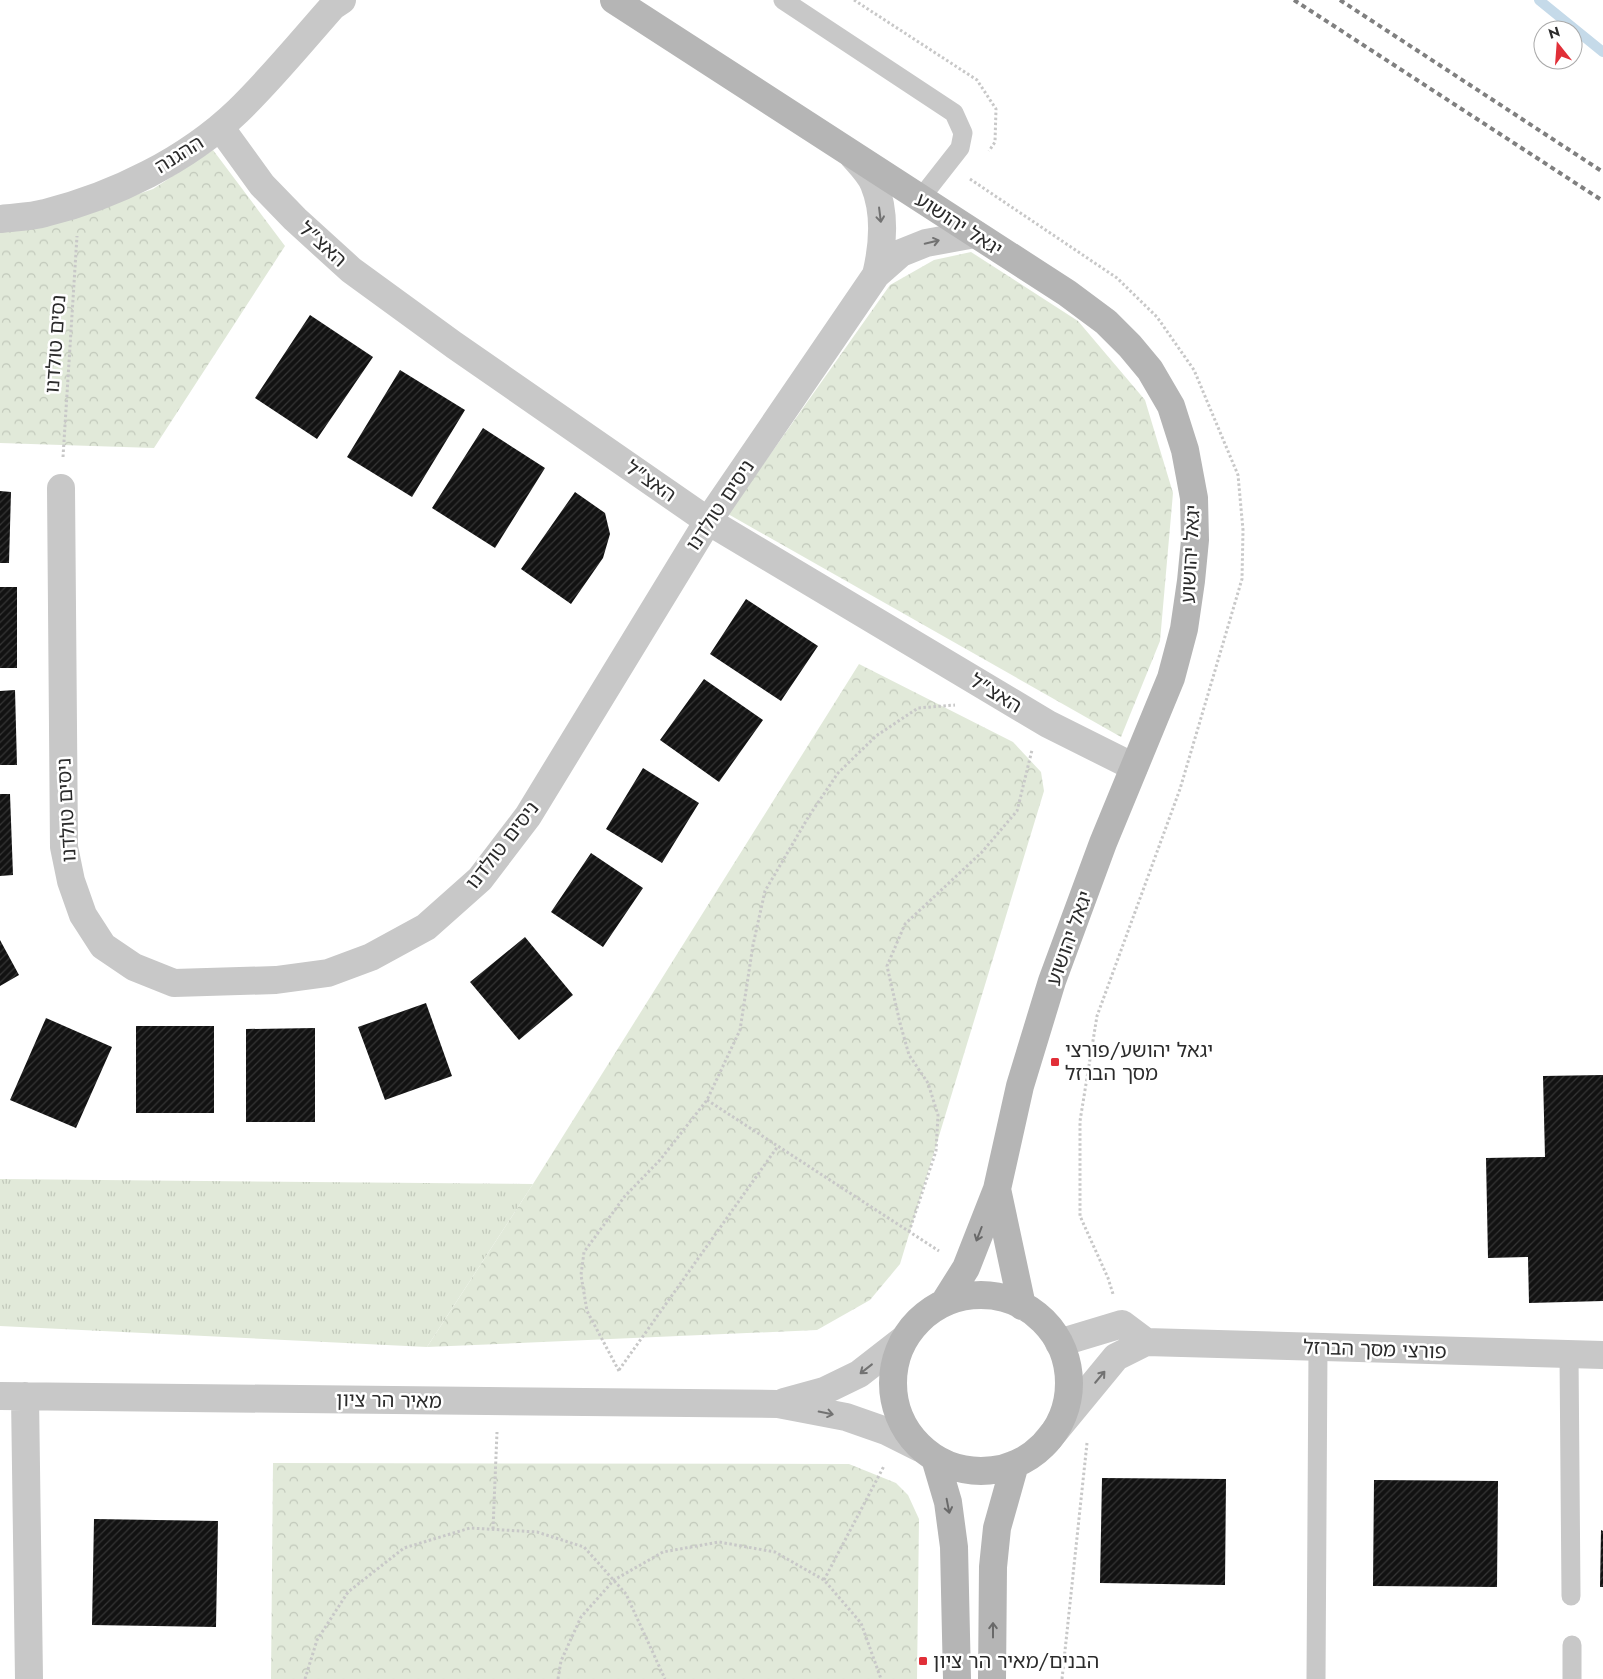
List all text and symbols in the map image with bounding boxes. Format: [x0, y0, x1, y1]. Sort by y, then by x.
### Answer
north arrow [1533, 20, 1583, 70]
text: N [1546, 21, 1562, 44]
street label: ההגנה [149, 128, 209, 181]
street label: יגאל יהושוע [909, 185, 1008, 264]
one-way arrow [875, 206, 885, 222]
street label: האצ"ל [292, 215, 353, 274]
one-way arrow [923, 237, 939, 246]
street label: נסים טולדנו [38, 294, 73, 394]
street label: האצ"ל [619, 453, 682, 509]
street label: ניסים טולדנו [679, 454, 762, 557]
street label: יגאל יהושוע [1173, 504, 1208, 604]
street label: האצ"ל [964, 667, 1027, 720]
street label: ניסים טולדנו [49, 757, 84, 863]
street label: ניסים טולדנו [459, 795, 546, 895]
street label: יגאל יהושוע [1039, 887, 1100, 990]
place label: יגאל יהושע/פורצי מסך הברזל [1065, 1036, 1213, 1088]
marker: יגאל יהושע/פורצי מסך הברזל [1049, 1056, 1061, 1068]
one-way arrow [974, 1226, 983, 1241]
street label: פורצי מסך הברזל [1303, 1332, 1447, 1367]
one-way arrow [860, 1363, 873, 1374]
one-way arrow [1094, 1371, 1105, 1384]
street label: מאיר הר ציון [336, 1385, 442, 1416]
one-way arrow [818, 1409, 834, 1419]
one-way arrow [943, 1497, 953, 1513]
one-way arrow [988, 1623, 998, 1639]
place label: הבנים/מאיר הר ציון [933, 1647, 1099, 1676]
marker: הבנים/מאיר הר ציון [917, 1655, 929, 1667]

